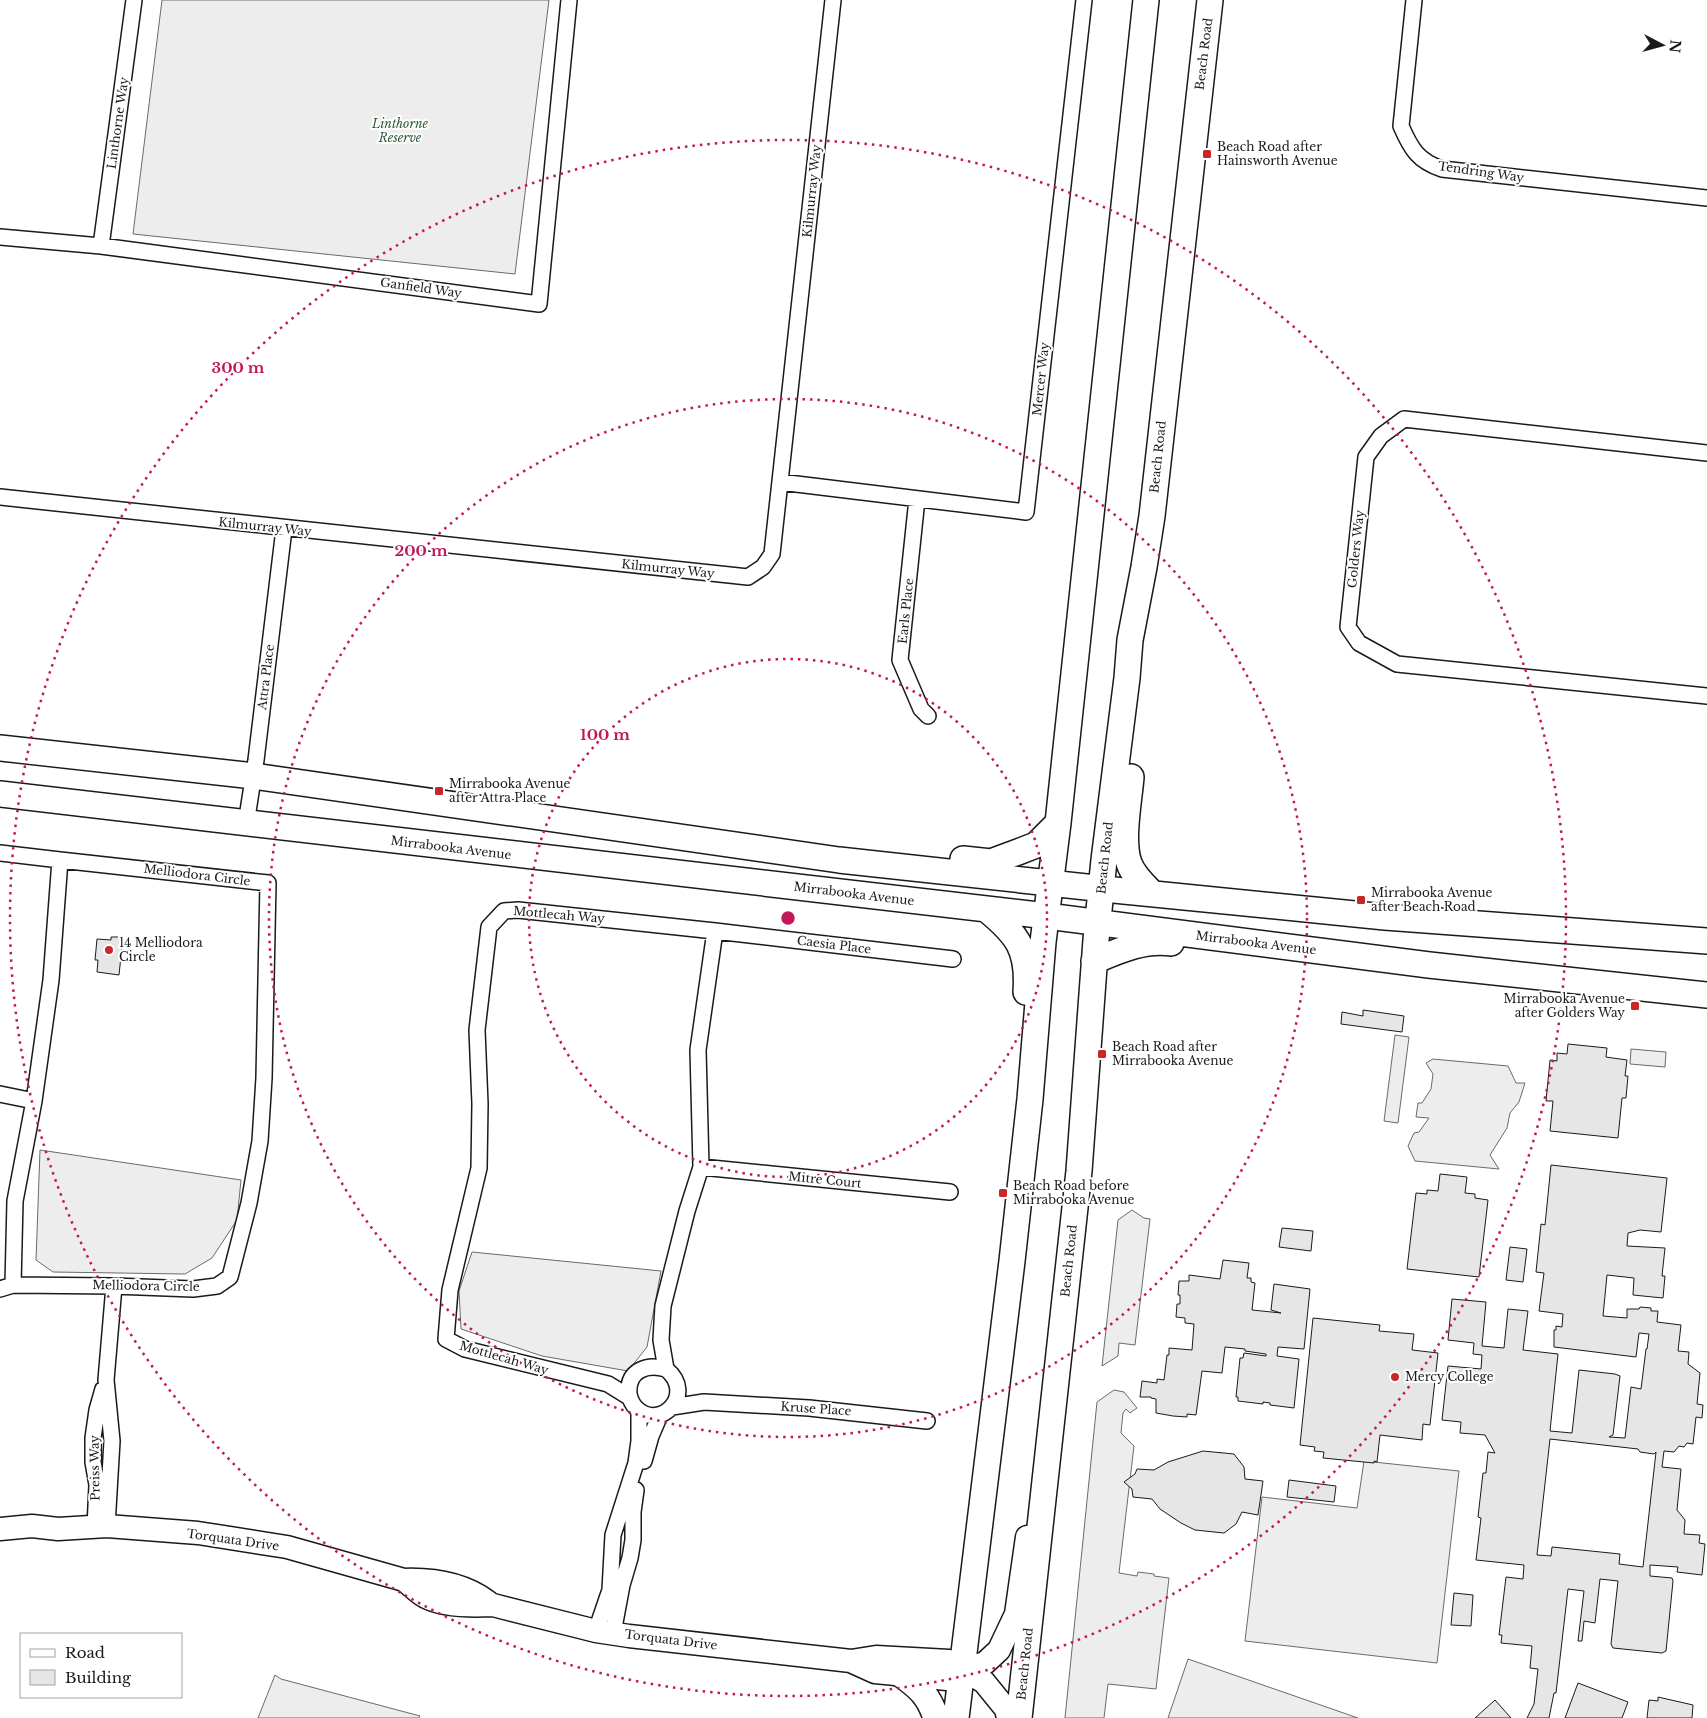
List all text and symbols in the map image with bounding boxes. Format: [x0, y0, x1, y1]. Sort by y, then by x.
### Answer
street label: Beach Road [1192, 17, 1215, 91]
north arrow [1637, 20, 1687, 70]
text: N [1665, 39, 1685, 54]
street label: Linthorne Way [104, 76, 131, 170]
park label: Linthorne Reserve [371, 116, 428, 145]
place label: Beach Road after Hainsworth Avenue [1217, 139, 1338, 168]
street label: Kilmurray Way [799, 143, 824, 238]
marker: Beach Road after Hainsworth Avenue [1201, 148, 1213, 160]
street label: Tendring Way [1437, 158, 1525, 185]
street label: Ganfield Way [379, 274, 463, 301]
street label: Mercer Way [1029, 341, 1052, 417]
text: 300 m [212, 358, 265, 377]
street label: Beach Road [1146, 420, 1169, 494]
street label: Golders Way [1344, 509, 1367, 589]
street label: Kilmurray Way [218, 514, 313, 539]
text: 200 m [395, 541, 448, 560]
street label: Kilmurray Way [621, 556, 716, 581]
street label: Earls Place [895, 577, 916, 645]
street label: Attra Place [254, 643, 277, 712]
text: 100 m [580, 725, 630, 744]
place label: Mirrabooka Avenue after Attra Place [449, 776, 571, 805]
marker: Mirrabooka Avenue after Attra Place [433, 785, 445, 797]
street label: Beach Road [1093, 821, 1116, 895]
street label: Mirrabooka Avenue [390, 833, 512, 862]
street label: Melliodora Circle [143, 861, 251, 889]
street label: Mirrabooka Avenue [793, 879, 915, 908]
place label: Mirrabooka Avenue after Beach Road [1371, 885, 1493, 914]
marker: Mirrabooka Avenue after Beach Road [1355, 894, 1367, 906]
street label: Mottlecah Way [513, 903, 606, 926]
centre of rings [779, 909, 797, 927]
street label: Mirrabooka Avenue [1195, 928, 1317, 957]
street label: Caesia Place [796, 933, 872, 957]
place label: 14 Melliodora Circle [119, 935, 203, 964]
marker: 14 Melliodora Circle [103, 944, 115, 956]
place label: Mirrabooka Avenue after Golders Way [1504, 991, 1625, 1020]
marker: Mirrabooka Avenue after Golders Way [1629, 1000, 1641, 1012]
place label: Beach Road after Mirrabooka Avenue [1112, 1039, 1234, 1068]
marker: Beach Road after Mirrabooka Avenue [1096, 1048, 1108, 1060]
street label: Mitre Court [788, 1168, 863, 1191]
place label: Beach Road before Mirrabooka Avenue [1013, 1178, 1135, 1207]
marker: Beach Road before Mirrabooka Avenue [997, 1187, 1009, 1199]
street label: Beach Road [1057, 1224, 1080, 1298]
street label: Melliodora Circle [92, 1277, 200, 1294]
street label: Mottlecah Way [458, 1338, 551, 1377]
place label: Mercy College [1405, 1369, 1494, 1384]
marker: Mercy College [1389, 1371, 1401, 1383]
street label: Kruse Place [780, 1399, 852, 1418]
street label: Preiss Way [86, 1435, 103, 1501]
street label: Torquata Drive [186, 1526, 280, 1553]
street label: Torquata Drive [624, 1626, 718, 1653]
street label: Beach Road [1013, 1627, 1036, 1701]
legend [20, 1633, 182, 1698]
text: Road [65, 1643, 105, 1662]
text: Building [65, 1668, 132, 1687]

